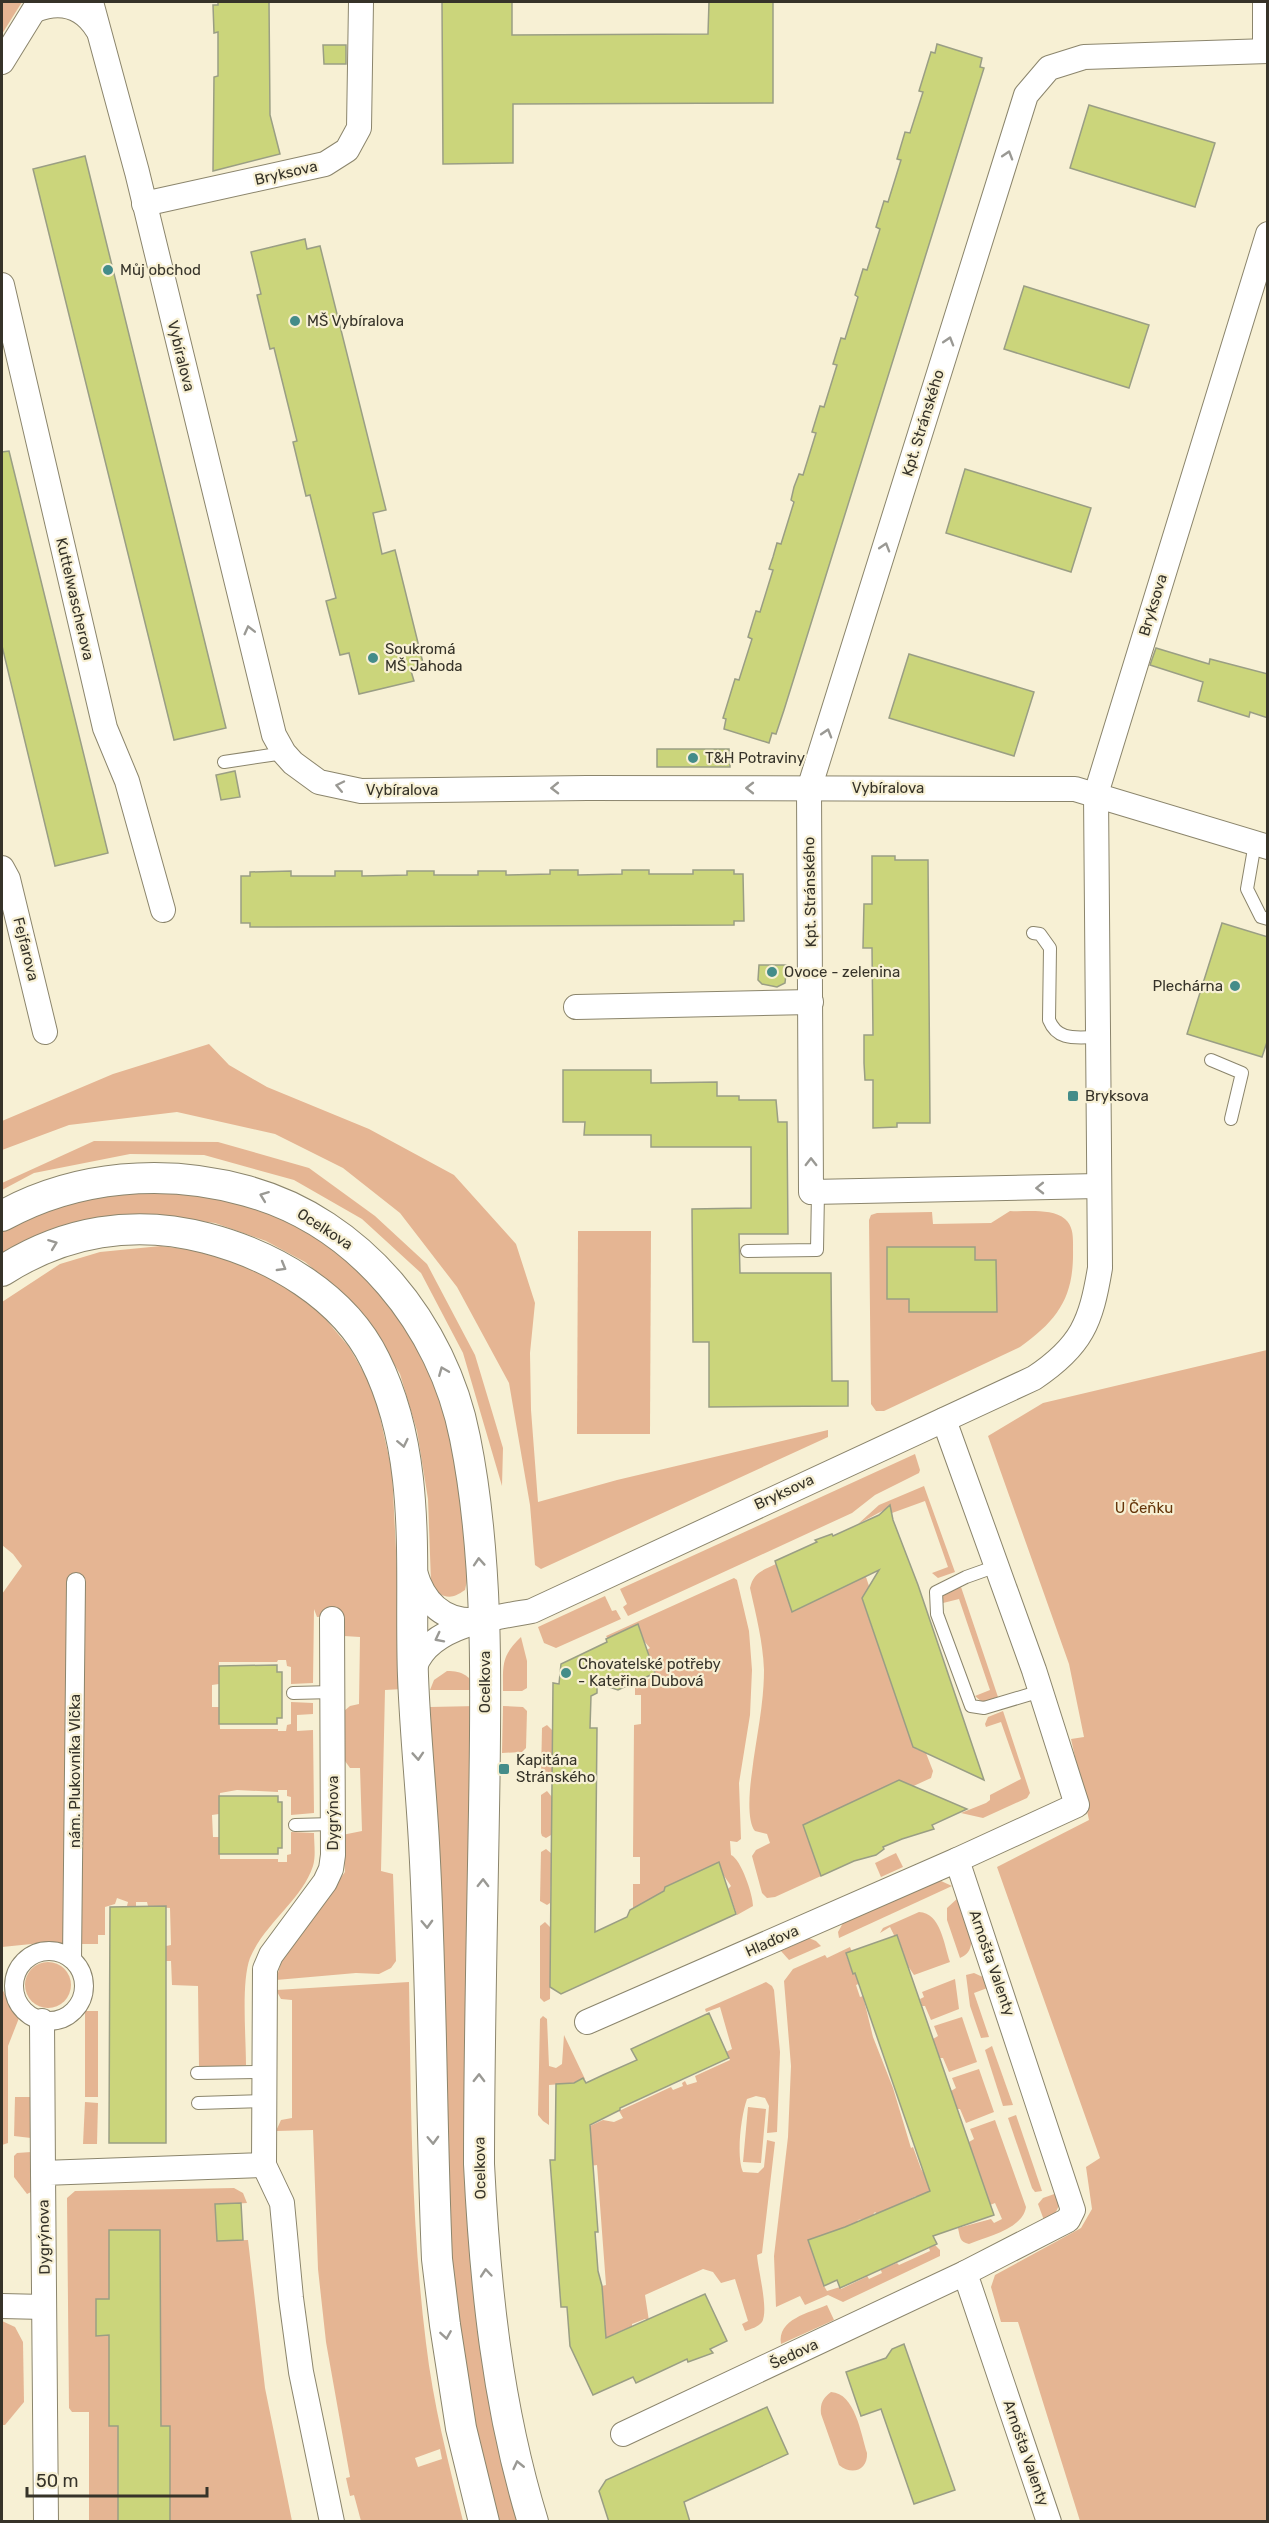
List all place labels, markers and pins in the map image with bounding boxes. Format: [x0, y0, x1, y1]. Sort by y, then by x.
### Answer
place label: Můj obchod [120, 261, 201, 279]
marker: Můj obchod [101, 263, 115, 277]
place label: MŠ Vybíralova [307, 312, 404, 330]
marker: MŠ Vybíralova [288, 314, 302, 328]
place label: Soukromá MŠ Jahoda [385, 640, 463, 675]
marker: Soukromá MŠ Jahoda [366, 651, 380, 665]
place label: T&H Potraviny [705, 749, 805, 767]
marker: T&H Potraviny [686, 751, 700, 765]
place label: Ovoce - zelenina [784, 963, 900, 981]
marker: Ovoce - zelenina [765, 965, 779, 979]
place label: Plechárna [1153, 977, 1223, 995]
marker: Plechárna [1228, 979, 1242, 993]
place label: Bryksova [1085, 1087, 1149, 1105]
marker: Bryksova [1066, 1089, 1080, 1103]
place label: Chovatelské potřeby - Kateřina Dubová [578, 1655, 721, 1690]
marker: Chovatelské potřeby - Kateřina Dubová [559, 1666, 573, 1680]
place label: Kapitána Stránského [516, 1751, 595, 1786]
marker: Kapitána Stránského [497, 1762, 511, 1776]

